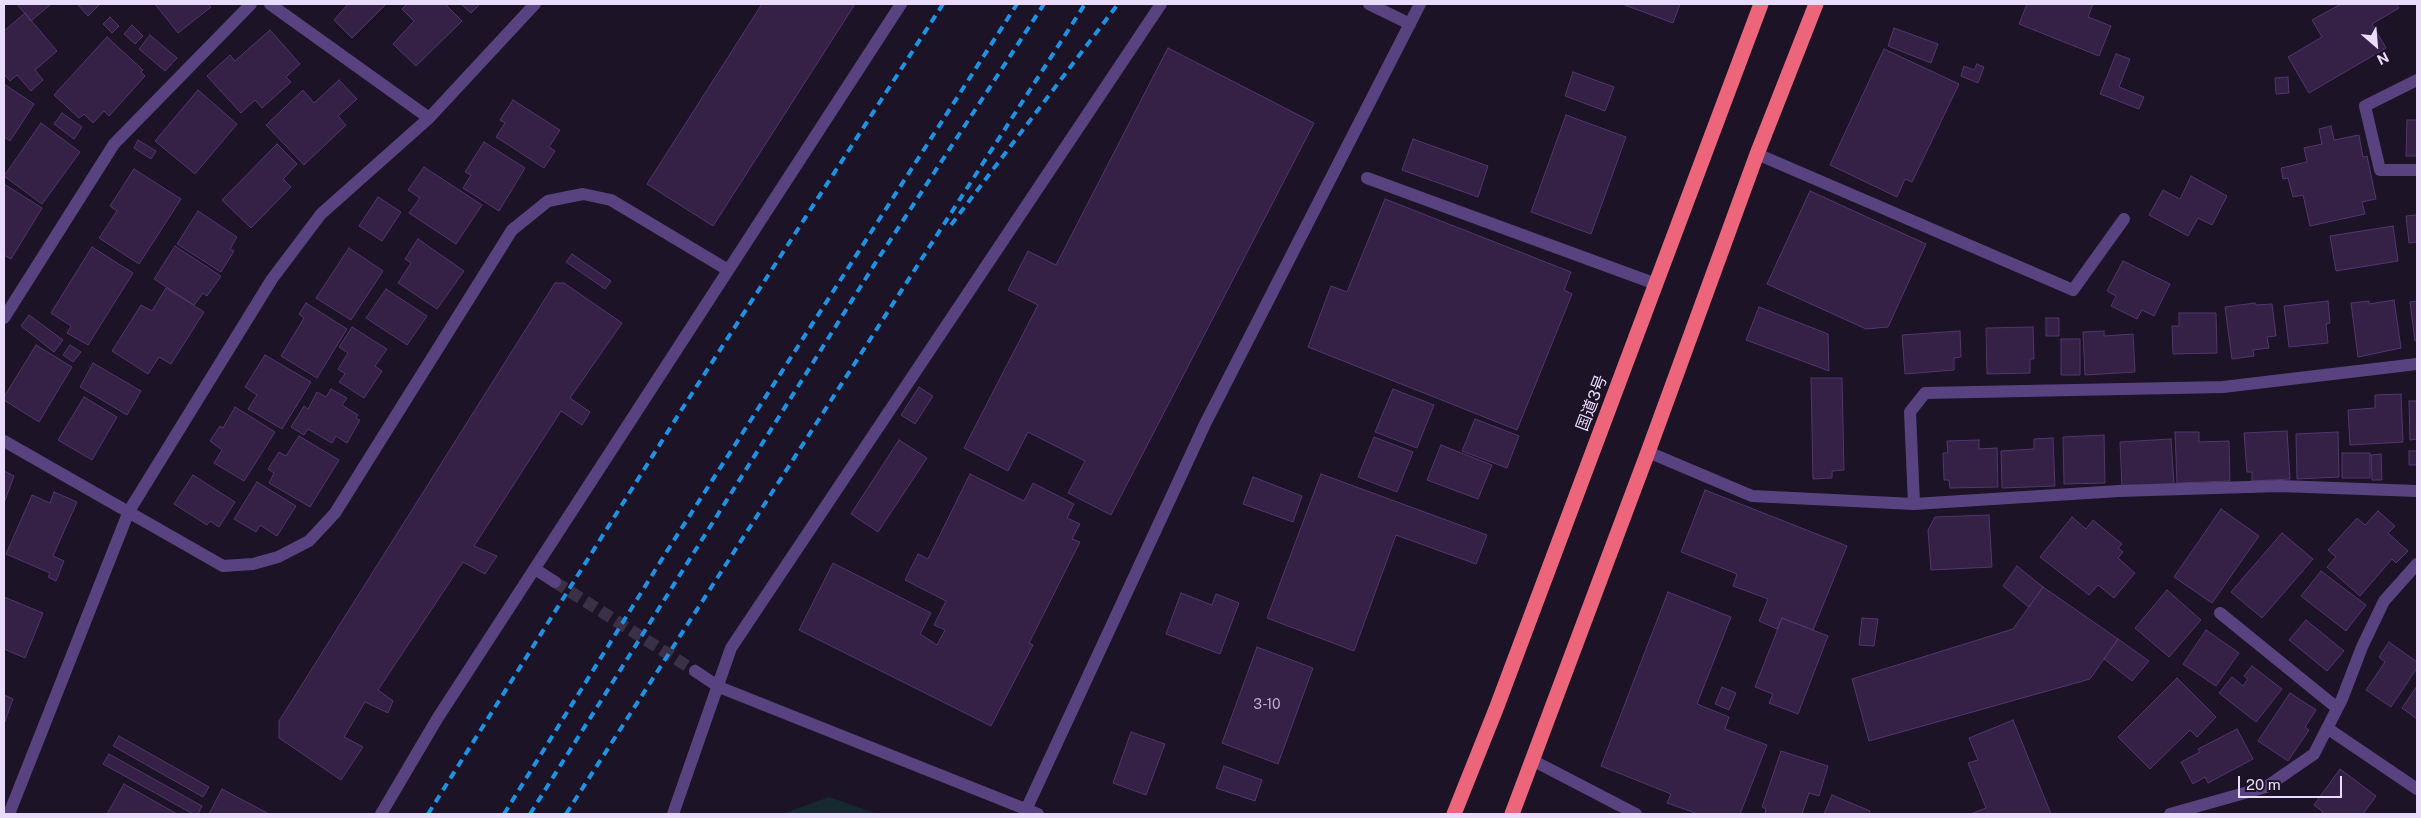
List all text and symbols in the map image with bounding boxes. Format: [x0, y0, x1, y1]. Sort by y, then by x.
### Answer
north arrow [2351, 20, 2401, 70]
text: N [2374, 49, 2391, 68]
street label: 国道3号 [1573, 372, 1611, 434]
house number: 3-10 [1253, 697, 1281, 713]
scale bar [2241, 766, 2345, 798]
text: 20 m [2246, 776, 2281, 793]

